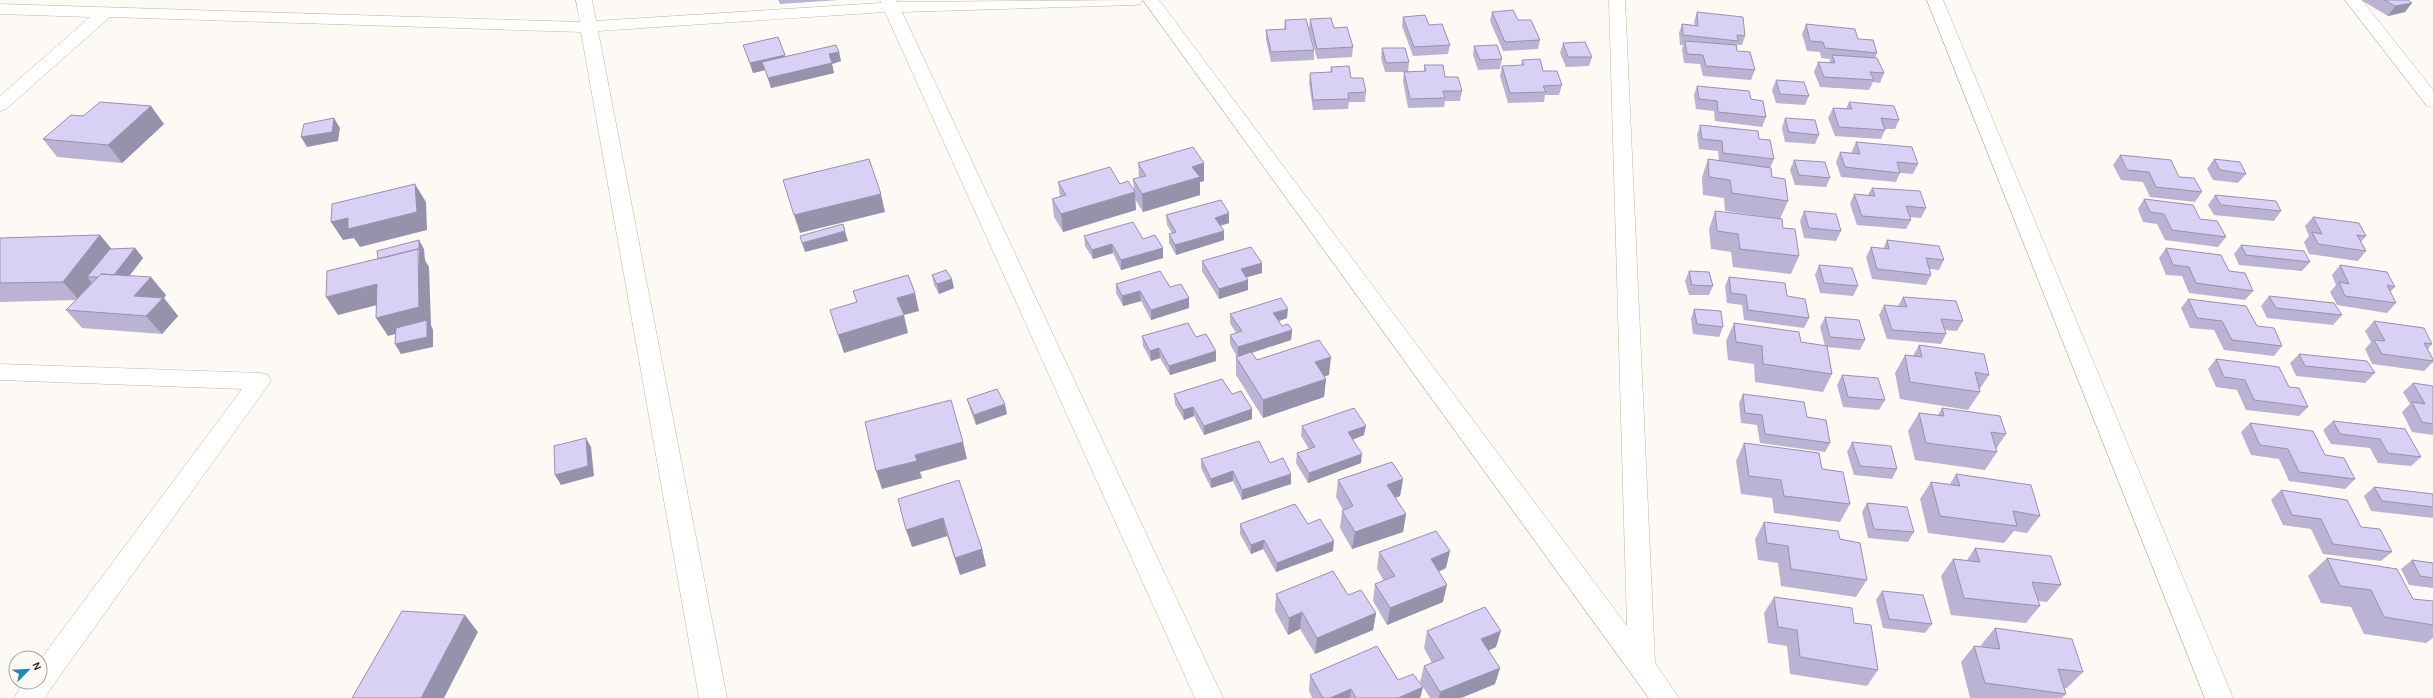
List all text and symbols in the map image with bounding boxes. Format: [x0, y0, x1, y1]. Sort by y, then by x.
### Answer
north arrow [8, 650, 48, 690]
text: N [29, 660, 44, 672]

